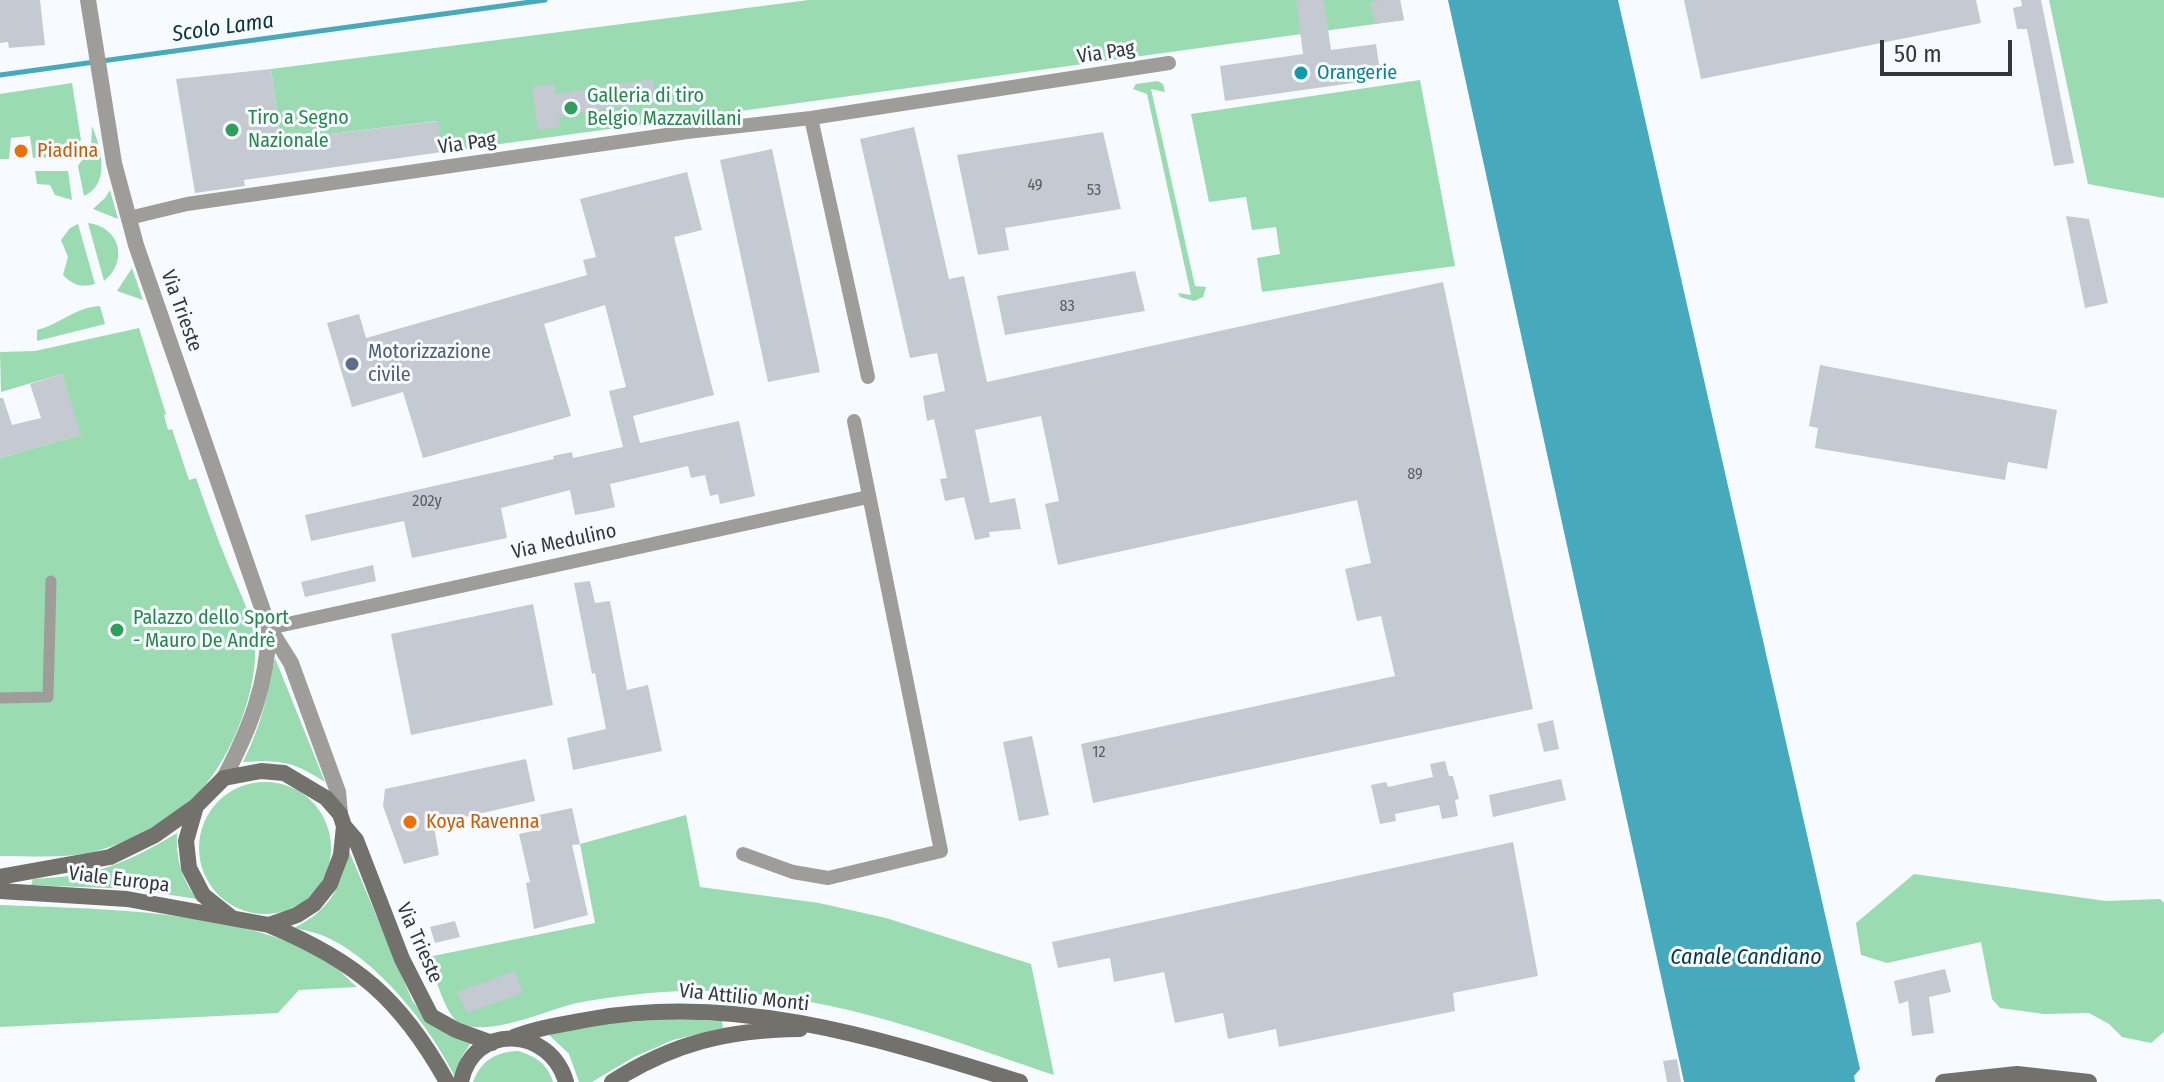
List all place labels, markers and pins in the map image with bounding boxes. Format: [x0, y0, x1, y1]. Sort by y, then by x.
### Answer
place label: Orangerie [1317, 61, 1397, 85]
marker: Orangerie [1292, 64, 1310, 82]
place label: Galleria di tiro Belgio Mazzavillani [587, 84, 742, 131]
marker: Galleria di tiro Belgio Mazzavillani [562, 99, 580, 117]
place label: Tiro a Segno Nazionale [248, 106, 349, 153]
marker: Tiro a Segno Nazionale [223, 121, 241, 139]
place label: Piadina [37, 139, 98, 163]
marker: Piadina [12, 142, 30, 160]
place label: Motorizzazione civile [368, 340, 491, 387]
marker: Motorizzazione civile [343, 355, 361, 373]
place label: Palazzo dello Sport - Mauro De Andrè [133, 606, 289, 653]
marker: Palazzo dello Sport - Mauro De Andrè [108, 621, 126, 639]
place label: Koya Ravenna [426, 810, 540, 834]
marker: Koya Ravenna [401, 813, 419, 831]

